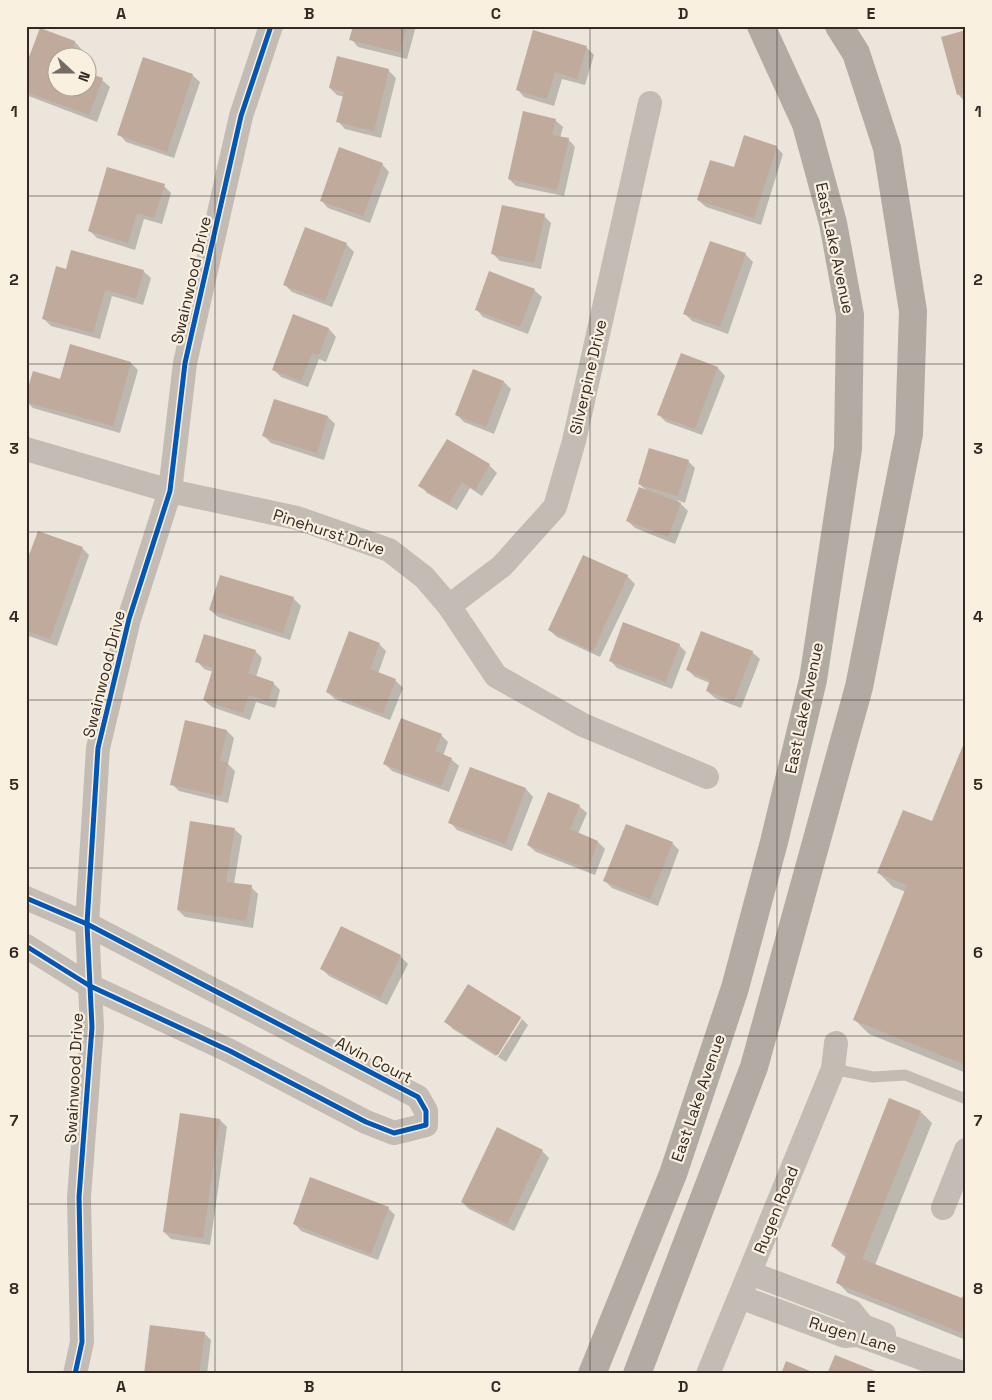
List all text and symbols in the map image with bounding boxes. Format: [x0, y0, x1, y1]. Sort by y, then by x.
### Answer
text: A [116, 3, 126, 24]
text: B [304, 3, 314, 24]
text: C [491, 3, 501, 24]
text: D [678, 3, 688, 24]
text: E [867, 3, 876, 24]
north arrow [48, 48, 98, 98]
text: N [74, 69, 94, 84]
text: 1 [10, 101, 18, 122]
text: 1 [974, 101, 982, 122]
street label: East Lake Avenue [811, 180, 859, 316]
street label: Swainwood Drive [166, 214, 216, 346]
text: 2 [9, 269, 19, 290]
text: 2 [973, 269, 983, 290]
street label: Silverpine Drive [565, 317, 611, 437]
text: 3 [9, 438, 19, 459]
text: 3 [973, 438, 983, 459]
street label: Pinehurst Drive [270, 504, 388, 560]
text: 4 [9, 606, 19, 627]
text: 4 [973, 606, 983, 627]
street label: Swainwood Drive [78, 608, 130, 740]
street label: East Lake Avenue [780, 640, 828, 776]
text: 5 [9, 774, 19, 795]
text: 5 [973, 774, 983, 795]
text: 6 [9, 942, 19, 963]
text: 6 [973, 942, 983, 963]
street label: Swainwood Drive [60, 1012, 88, 1144]
street label: East Lake Avenue [666, 1031, 730, 1165]
street label: Alvin Court [332, 1032, 416, 1088]
text: 7 [10, 1110, 19, 1131]
text: 7 [974, 1110, 983, 1131]
street label: Rugen Road [749, 1163, 803, 1257]
text: 8 [9, 1278, 19, 1299]
text: 8 [973, 1278, 983, 1299]
street label: Rugen Lane [807, 1312, 899, 1358]
text: A [116, 1376, 126, 1397]
text: B [304, 1376, 314, 1397]
text: C [491, 1376, 501, 1397]
text: D [678, 1376, 688, 1397]
text: E [867, 1376, 876, 1397]

